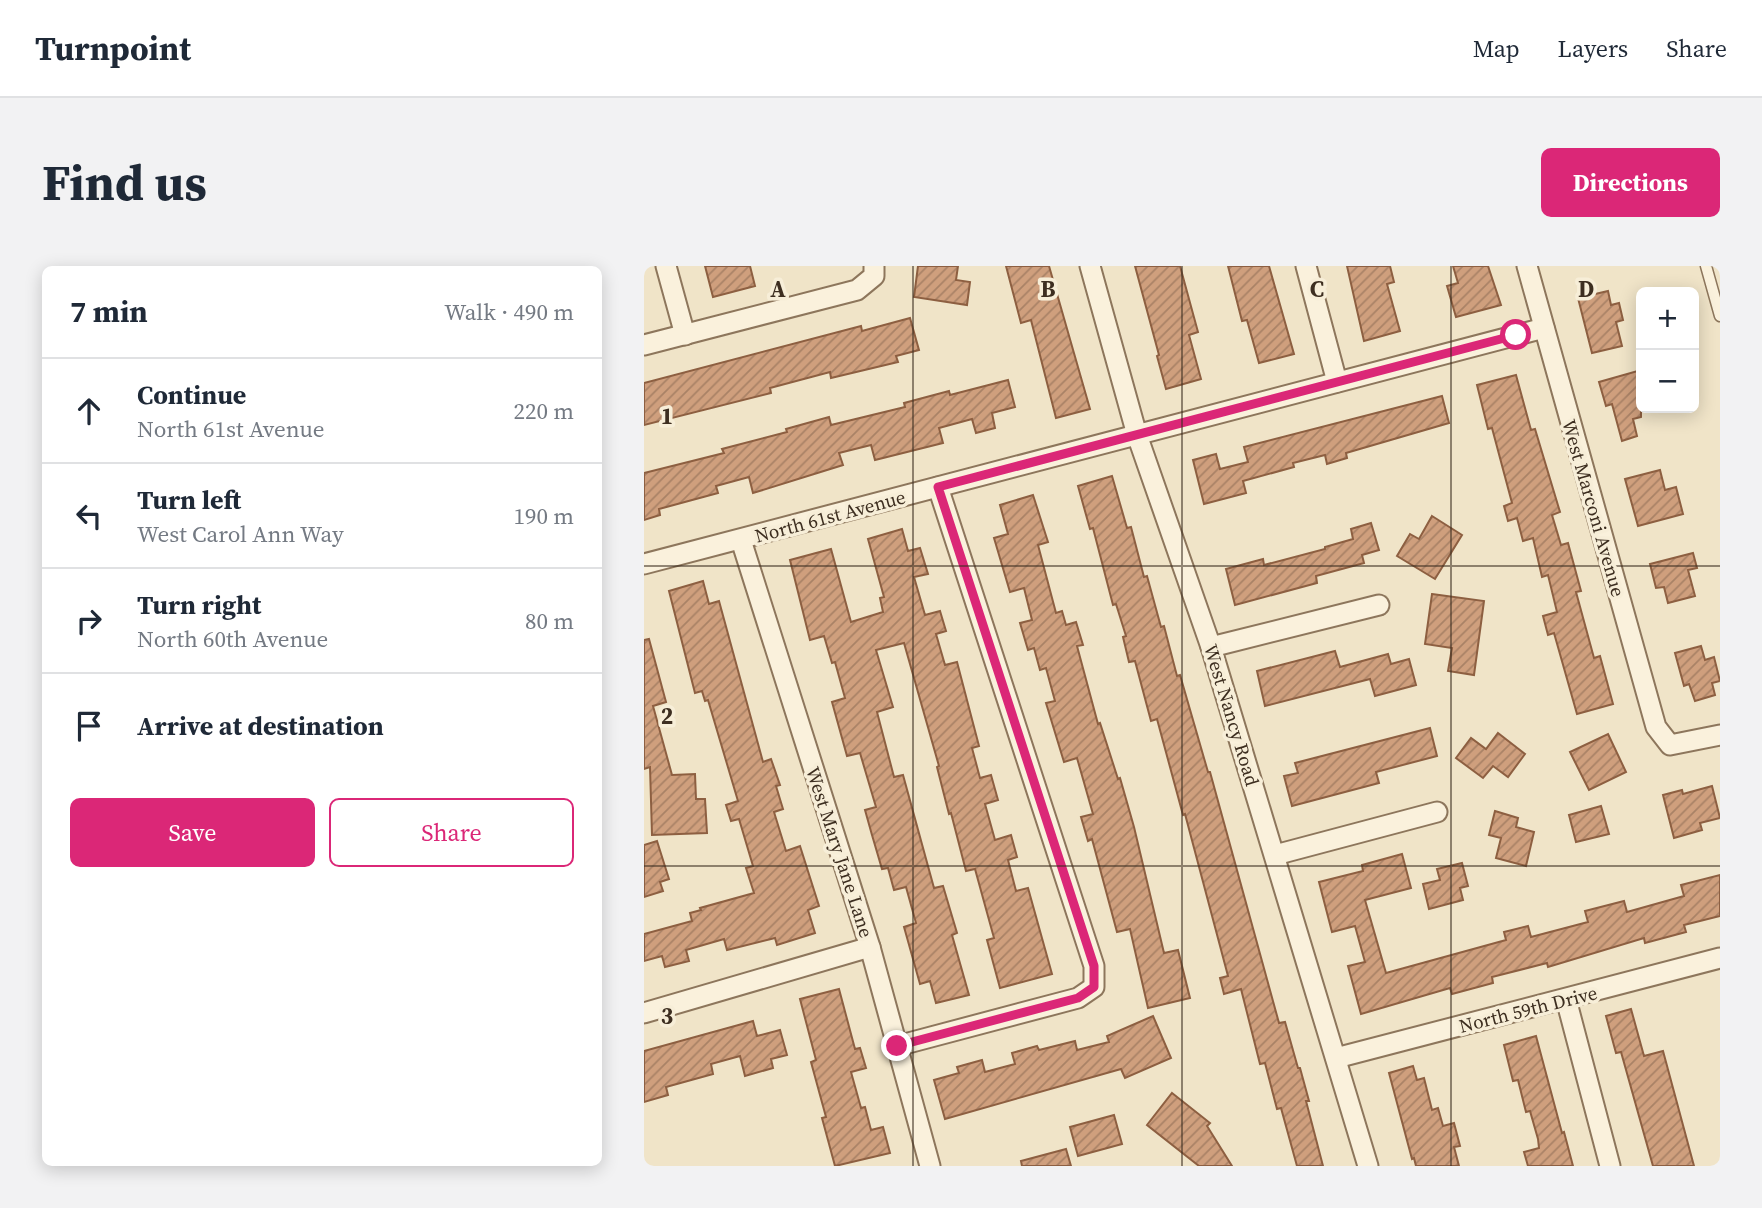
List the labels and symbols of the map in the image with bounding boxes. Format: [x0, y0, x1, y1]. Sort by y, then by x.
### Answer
text: A [770, 273, 786, 305]
text: B [1041, 273, 1056, 305]
text: C [1310, 273, 1324, 305]
text: D [1578, 273, 1594, 305]
route start [1500, 319, 1531, 350]
text: 1 [661, 400, 673, 432]
street label: West Marconi Avenue [1556, 416, 1632, 600]
street label: North 61st Avenue [752, 483, 908, 549]
street label: West Nancy Road [1198, 641, 1266, 789]
text: 2 [661, 700, 673, 732]
street label: West Mary Jane Lane [800, 763, 880, 941]
street label: North 59th Drive [1456, 979, 1600, 1039]
text: 3 [661, 1000, 673, 1032]
route end [881, 1030, 912, 1061]

